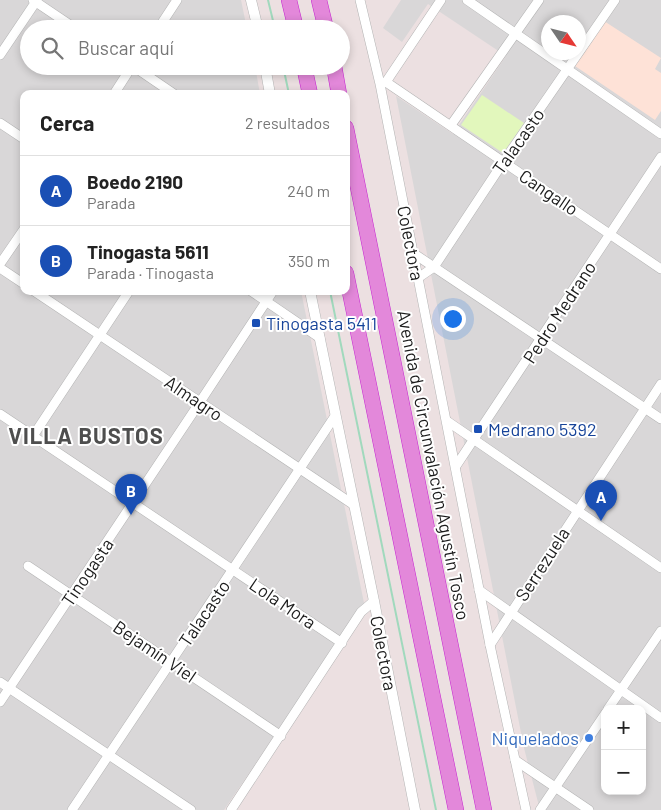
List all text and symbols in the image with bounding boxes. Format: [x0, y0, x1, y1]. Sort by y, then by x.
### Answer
north arrow [541, 15, 586, 60]
search box [20, 20, 350, 75]
icon: search [38, 34, 66, 62]
text: Buscar aquí [78, 36, 174, 59]
street label: Talacasto [487, 104, 549, 178]
text: Cerca [40, 110, 94, 135]
text: 2 resultados [245, 113, 330, 132]
street label: Cangallo [515, 164, 583, 220]
text: Boedo 2190 [87, 170, 183, 193]
text: A [51, 181, 61, 200]
text: 240 m [287, 181, 330, 200]
text: Parada [87, 193, 135, 212]
street label: Colectora [393, 204, 429, 282]
text: Tinogasta 5611 [87, 240, 209, 263]
text: B [51, 251, 61, 270]
text: 350 m [288, 251, 330, 270]
street label: Pedro Medrano [518, 257, 600, 367]
text: Parada · Tinogasta [87, 263, 214, 282]
your location [440, 306, 466, 332]
street label: Avenida de Circunvalación Agustín Tosco [393, 308, 475, 622]
place label: Tinogasta 5411 [266, 312, 377, 334]
marker: Tinogasta 5411 [250, 317, 262, 329]
street label: Almagro [161, 371, 227, 425]
place label: Medrano 5392 [488, 418, 597, 440]
district label: VILLA BUSTOS [8, 422, 164, 448]
marker: Medrano 5392 [472, 423, 484, 435]
pin: B [115, 474, 147, 515]
pin: A [585, 480, 617, 521]
street label: Serrezuela [510, 523, 574, 605]
street label: Tinogasta [56, 534, 118, 610]
street label: Lola Mora [246, 573, 320, 633]
street label: Talacasto [174, 575, 234, 651]
street label: Colectora [366, 614, 402, 692]
street label: Bejamín Viel [109, 615, 201, 687]
map controls [601, 705, 646, 795]
button: + [601, 705, 646, 750]
place label: Niquelados [491, 727, 579, 749]
marker: Niquelados [583, 732, 595, 744]
button: − [601, 750, 646, 795]

